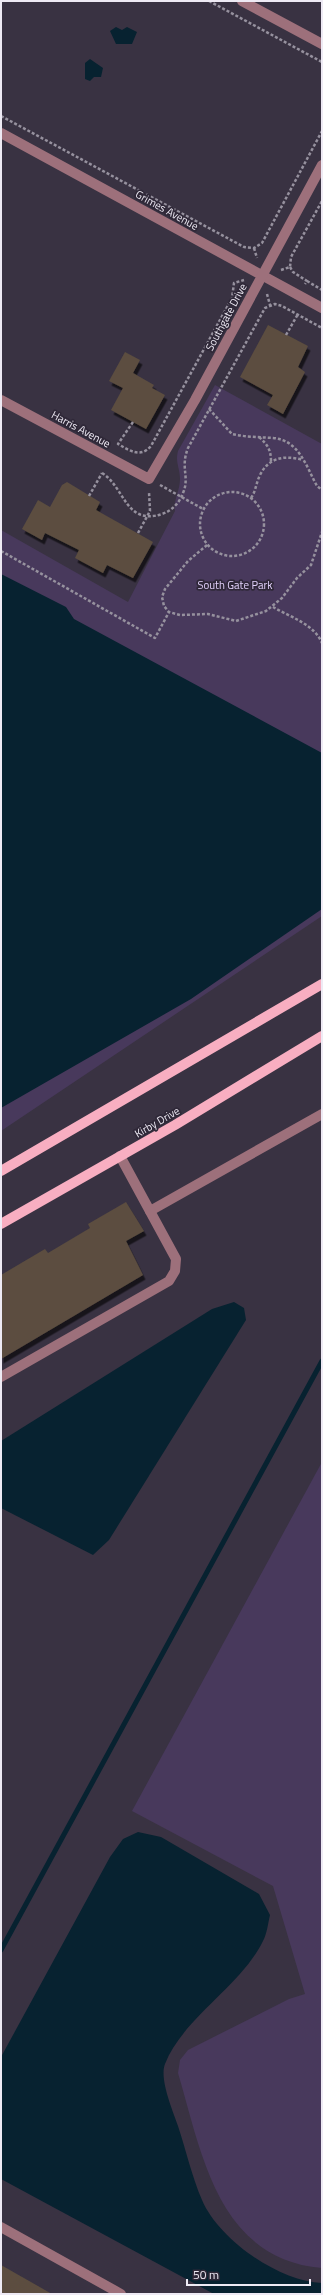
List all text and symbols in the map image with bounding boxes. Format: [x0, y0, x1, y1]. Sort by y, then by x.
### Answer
street label: Grimes Avenue [133, 186, 202, 234]
street label: Southgate Drive [201, 280, 251, 354]
street label: Harris Avenue [49, 407, 114, 452]
park label: South Gate Park [198, 577, 273, 593]
street label: Kirby Drive [131, 1102, 183, 1141]
scale bar [187, 2261, 310, 2287]
text: 50 m [193, 2265, 219, 2284]

